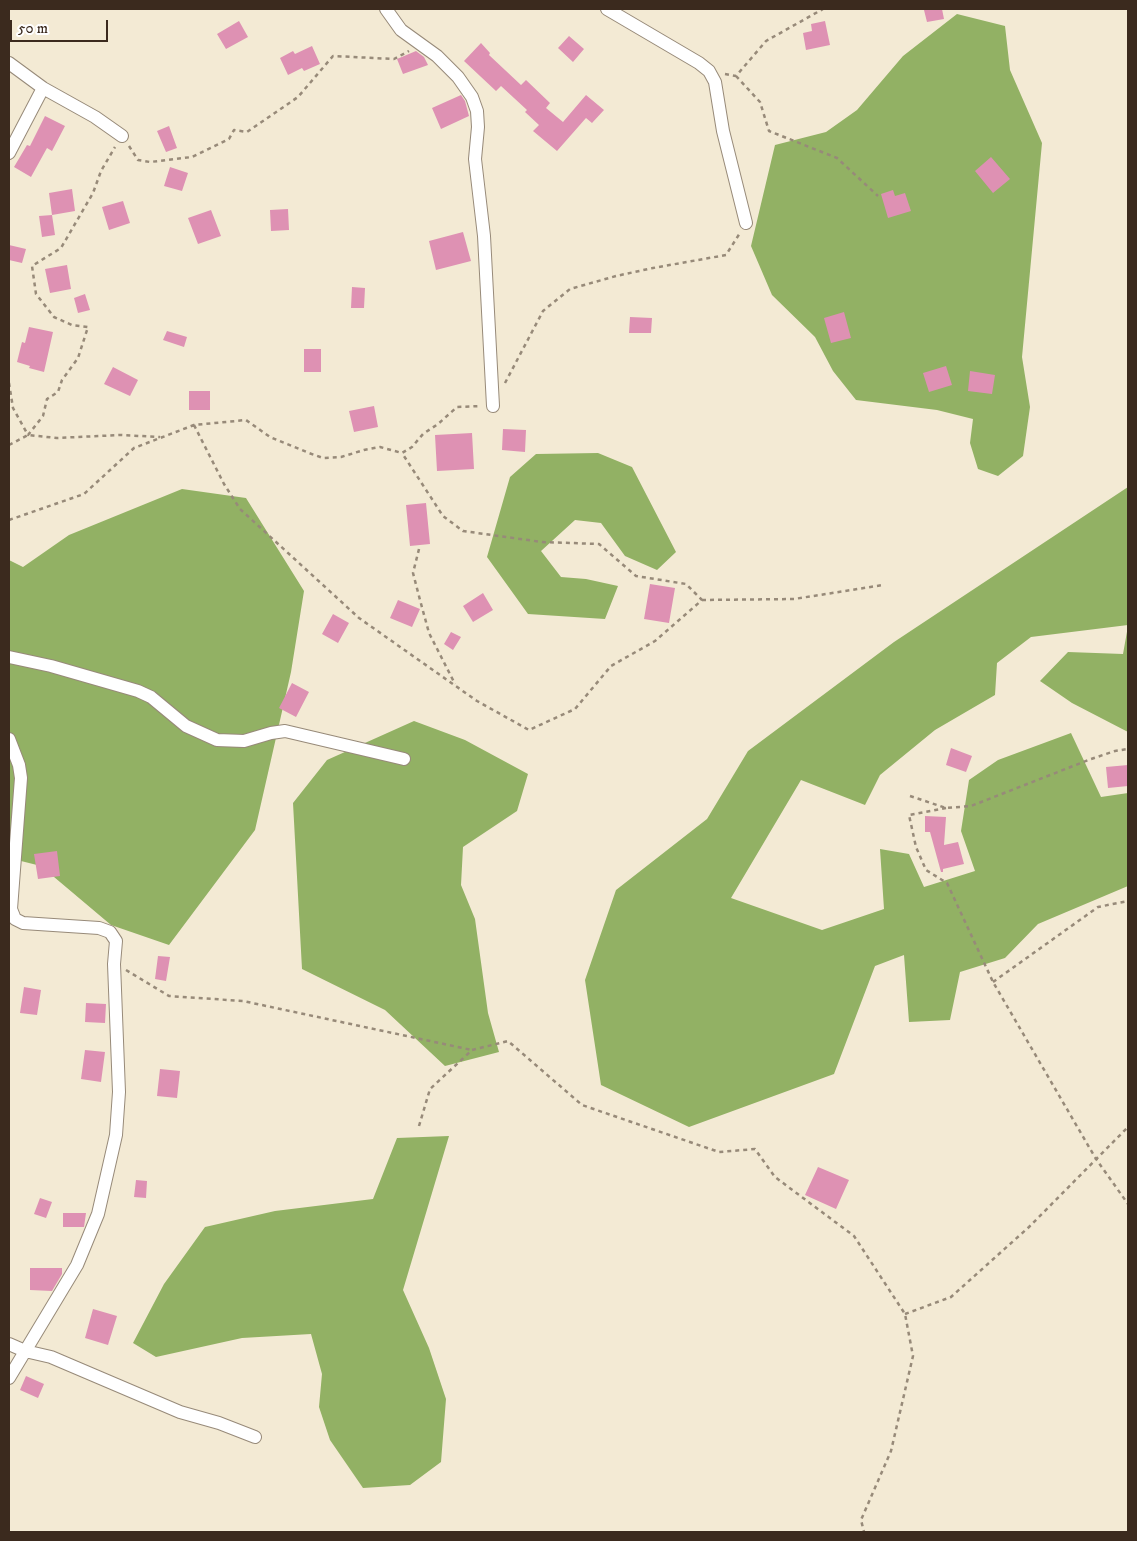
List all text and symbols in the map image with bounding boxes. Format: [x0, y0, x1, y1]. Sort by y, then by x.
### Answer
scale bar [12, 10, 110, 42]
text: 50 m [18, 19, 48, 38]

